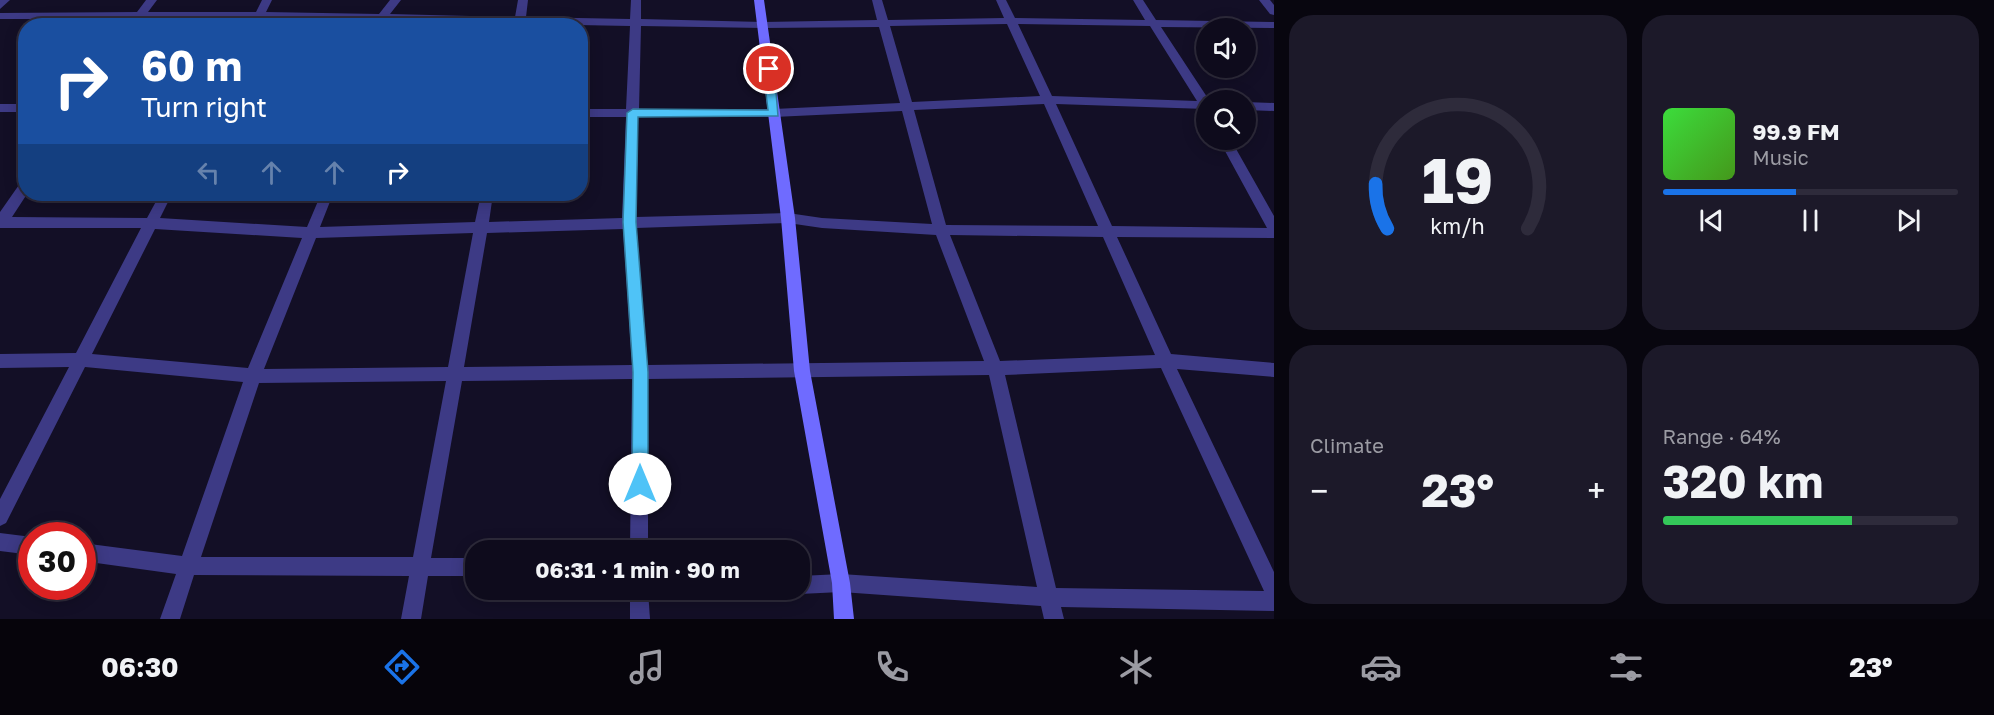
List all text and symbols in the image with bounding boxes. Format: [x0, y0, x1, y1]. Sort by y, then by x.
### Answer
map controls [1196, 18, 1256, 150]
button: sound [1196, 18, 1256, 78]
text: 60 m [141, 40, 242, 90]
icon: right [42, 42, 120, 120]
pin [743, 43, 794, 94]
icon: arrive [752, 52, 785, 85]
button: search [1196, 90, 1256, 150]
text: Turn right [141, 91, 267, 123]
text: 99.9 FM [1753, 118, 1840, 145]
text: 19 [1422, 143, 1494, 218]
text: Music [1753, 145, 1809, 169]
icon: left [192, 156, 225, 189]
icon: ahead [255, 156, 288, 189]
icon: ahead [318, 156, 351, 189]
icon: right [381, 156, 414, 189]
icon: previous [1695, 204, 1728, 237]
icon: pause [1794, 204, 1827, 237]
icon: next [1892, 204, 1925, 237]
text: km/h [1430, 214, 1485, 240]
text: Range · 64% [1663, 424, 1781, 448]
text: Climate [1310, 433, 1384, 457]
position arrow [608, 452, 672, 516]
text: 320 km [1663, 454, 1823, 508]
text: 23° [1422, 463, 1494, 517]
text: − [1310, 471, 1328, 510]
text: + [1587, 471, 1605, 510]
speed limit sign: 30 [18, 522, 96, 600]
text: 06:31 · 1 min · 90 m [535, 556, 740, 583]
icon: directions [381, 646, 423, 688]
icon: music [626, 646, 668, 688]
icon: phone [871, 646, 913, 688]
icon: climate [1115, 646, 1157, 688]
icon: car [1360, 646, 1402, 688]
icon: filters [1605, 646, 1647, 688]
text: 06:30 [101, 651, 179, 683]
text: 23° [1849, 651, 1893, 683]

